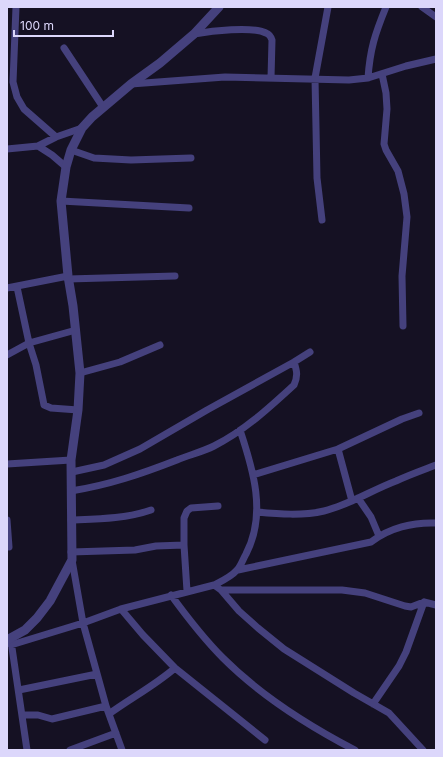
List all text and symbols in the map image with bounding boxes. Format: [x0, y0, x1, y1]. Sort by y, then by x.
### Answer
scale bar [14, 12, 113, 38]
text: 100 m [20, 18, 54, 33]

